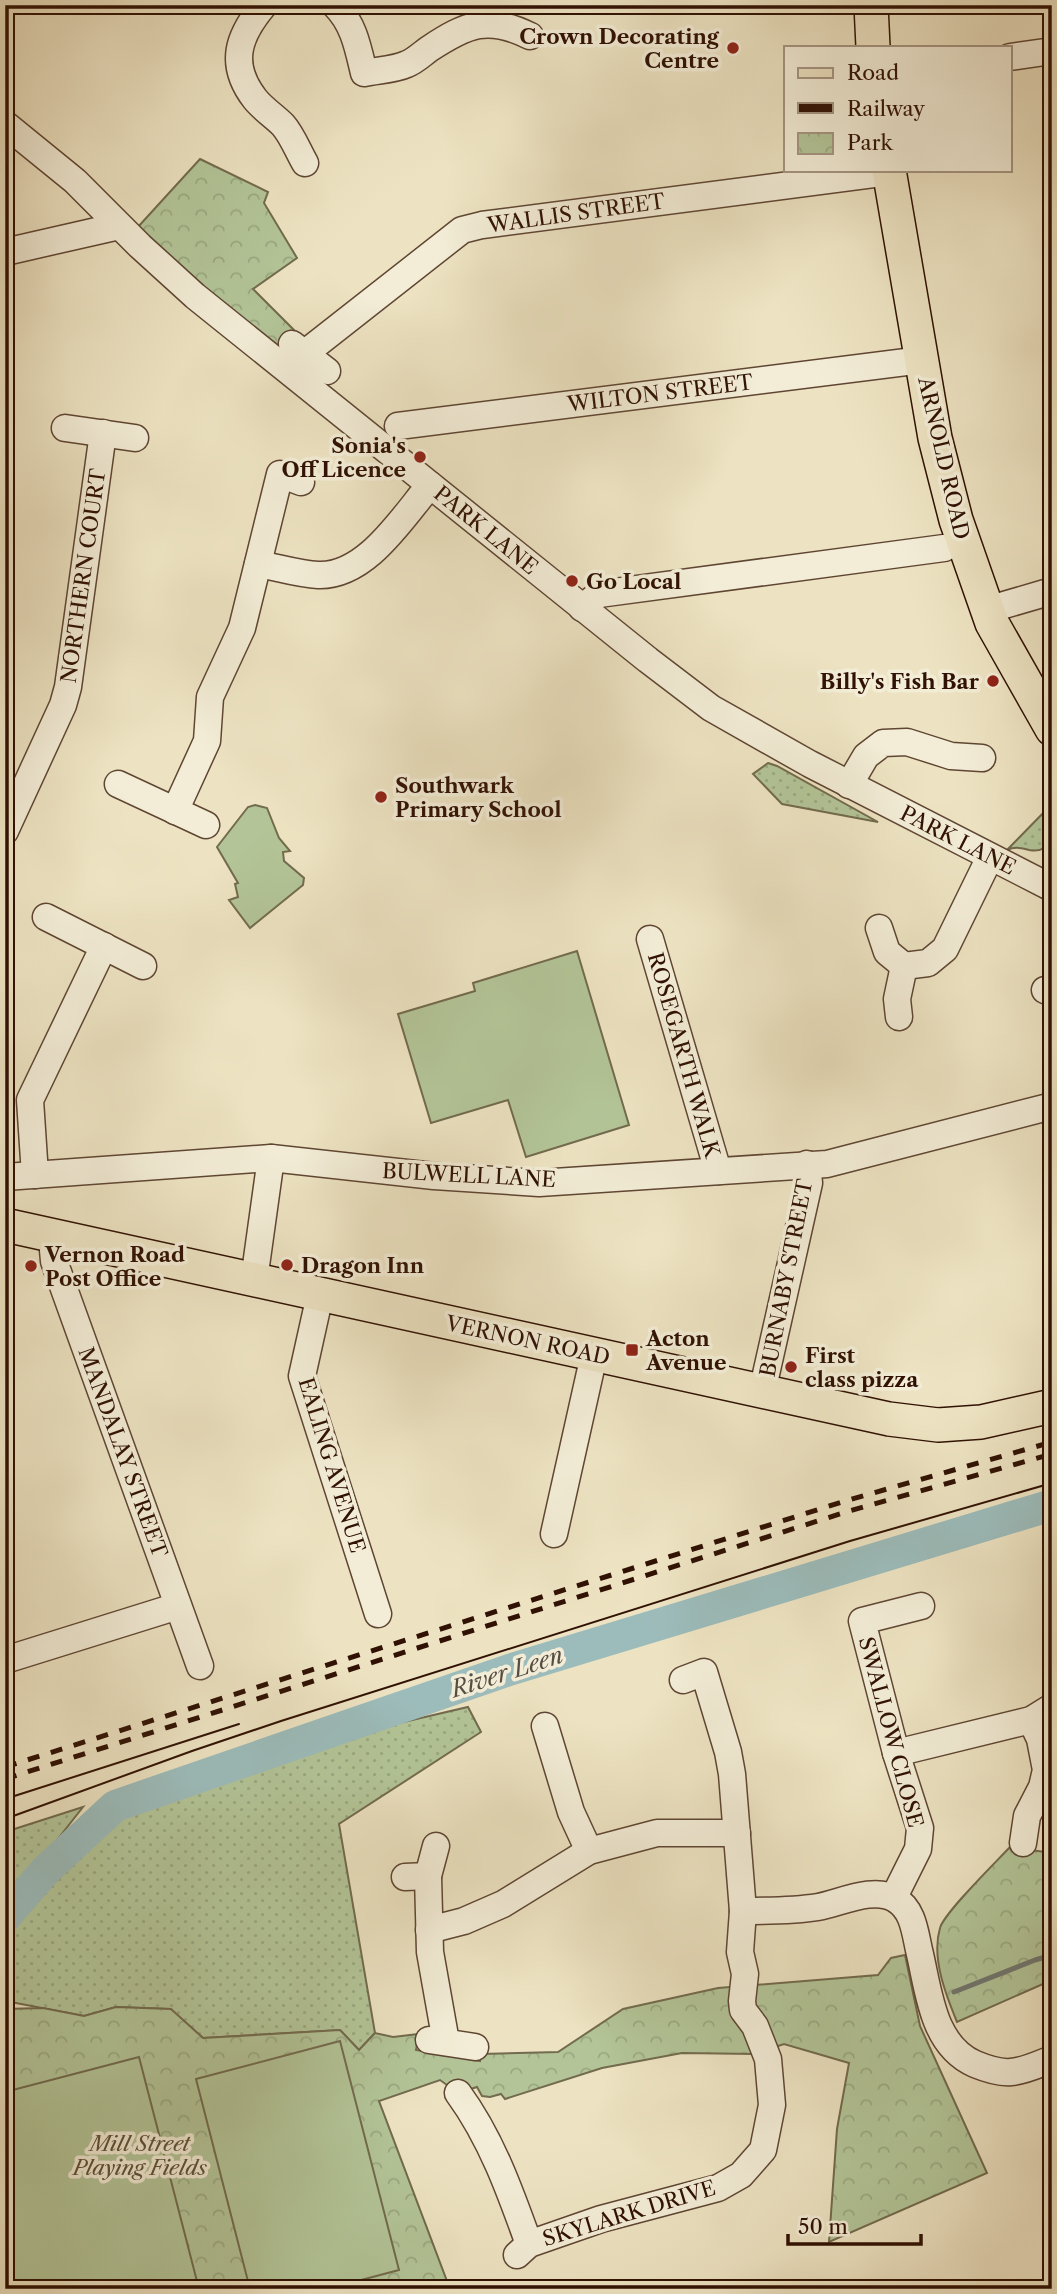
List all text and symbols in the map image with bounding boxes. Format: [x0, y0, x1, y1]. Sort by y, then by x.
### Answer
place label: Crown Decorating Centre [519, 24, 720, 73]
marker: Crown Decorating Centre [725, 40, 741, 56]
legend [784, 46, 1012, 172]
text: Road [847, 60, 899, 85]
text: Railway [847, 96, 925, 121]
text: Park [847, 130, 893, 155]
street label: WALLIS STREET [485, 188, 667, 238]
street label: WILTON STREET [565, 369, 755, 417]
street label: ARNOLD ROAD [913, 373, 975, 542]
place label: Sonia's Off Licence [281, 433, 406, 482]
marker: Sonia's Off Licence [412, 449, 428, 465]
street label: NORTHERN COURT [56, 467, 110, 685]
street label: PARK LANE [429, 481, 543, 579]
place label: Go Local [586, 569, 681, 594]
marker: Go Local [564, 573, 580, 589]
place label: Billy's Fish Bar [820, 669, 980, 694]
marker: Billy's Fish Bar [985, 673, 1001, 689]
place label: Southwark Primary School [395, 773, 562, 822]
marker: Southwark Primary School [373, 789, 389, 805]
street label: PARK LANE [896, 800, 1020, 880]
street label: ROSEGARTH WALK [643, 949, 725, 1161]
street label: BULWELL LANE [381, 1158, 557, 1192]
street label: BURNABY STREET [755, 1177, 817, 1379]
place label: Vernon Road Post Office [44, 1242, 185, 1291]
place label: Dragon Inn [301, 1253, 425, 1278]
marker: Dragon Inn [279, 1257, 295, 1273]
marker: Vernon Road Post Office [23, 1258, 39, 1274]
street label: VERNON ROAD [443, 1310, 612, 1370]
place label: Acton Avenue [645, 1326, 727, 1375]
marker: Acton Avenue [624, 1342, 640, 1358]
place label: First class pizza [805, 1343, 919, 1392]
street label: MANDALAY STREET [73, 1344, 173, 1561]
marker: First class pizza [783, 1359, 799, 1375]
street label: EALING AVENUE [293, 1374, 371, 1556]
street label: SWALLOW CLOSE [854, 1634, 928, 1830]
water label: River Leen [446, 1641, 567, 1704]
park label: Mill Street Playing Fields [71, 2131, 208, 2180]
street label: SKYLARK DRIVE [540, 2175, 718, 2251]
scale bar [788, 2203, 920, 2247]
text: 50 m [798, 2214, 848, 2239]

